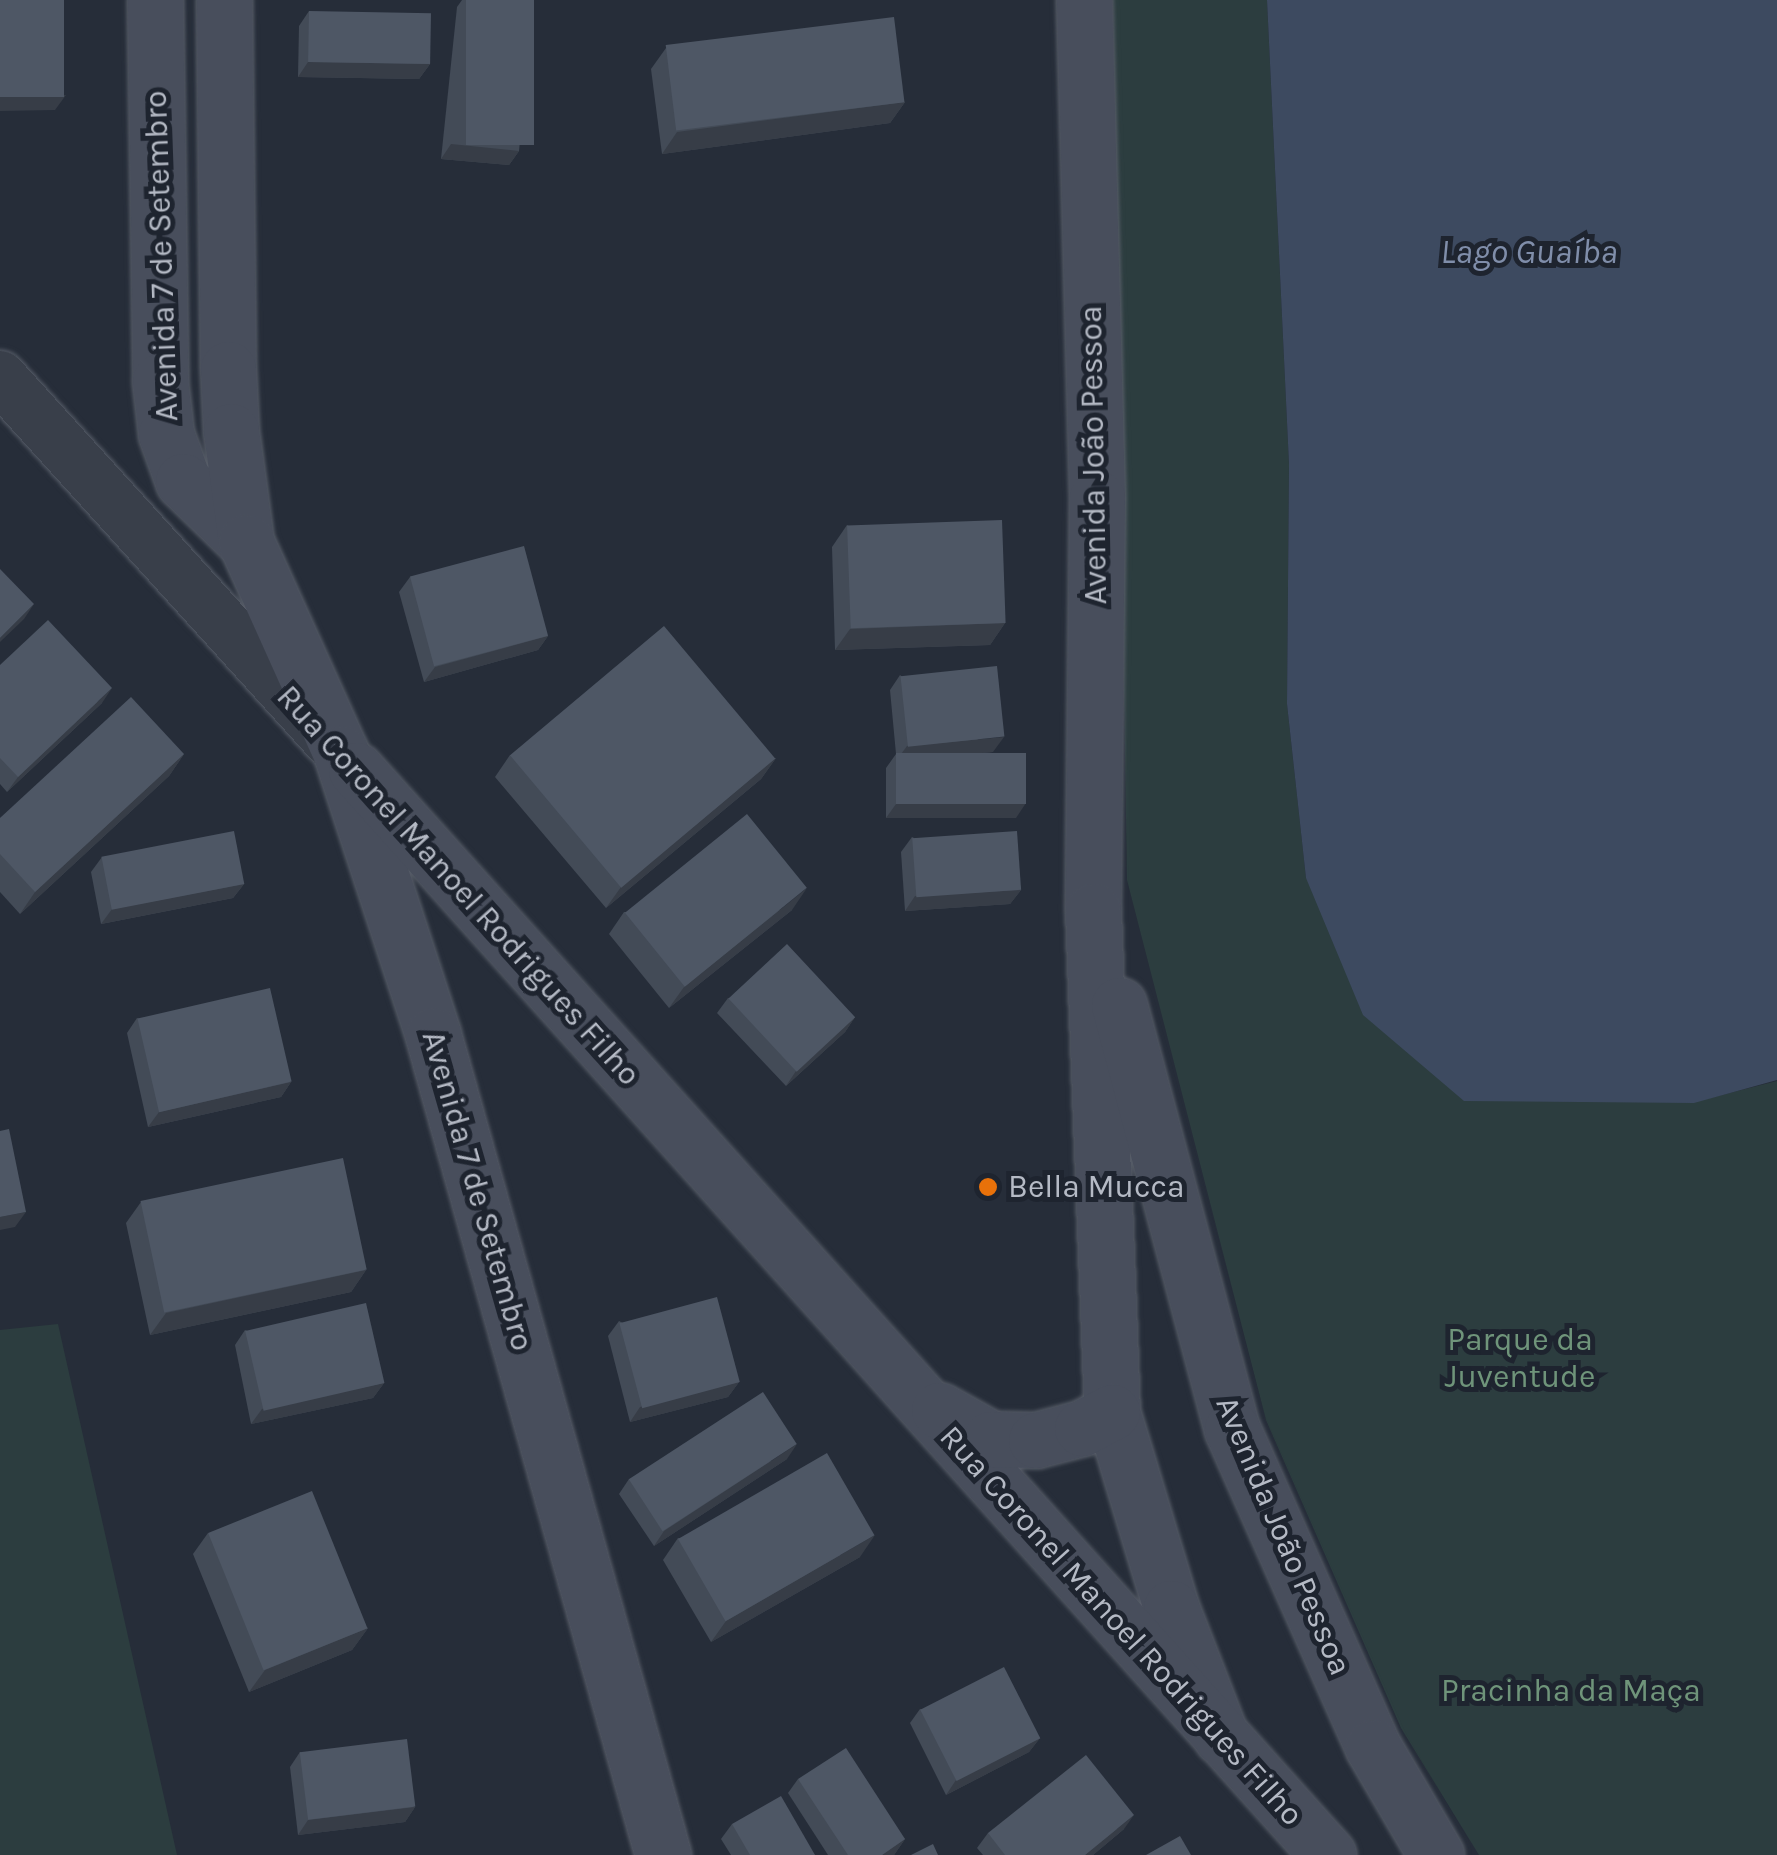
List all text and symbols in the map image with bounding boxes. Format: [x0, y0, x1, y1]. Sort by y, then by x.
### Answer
street label: Avenida 7 de Setembro [137, 90, 187, 422]
water label: Lago Guaíba [1440, 231, 1618, 273]
street label: Avenida João Pessoa [1072, 305, 1116, 605]
street label: Rua Coronel Manoel Rodrigues Filho [268, 678, 648, 1094]
street label: Avenida 7 de Setembro [413, 1027, 541, 1355]
place label: Bella Mucca [1008, 1168, 1185, 1206]
marker: Bella Mucca [977, 1176, 999, 1198]
park label: Parque da Juventude [1445, 1322, 1595, 1397]
street label: Avenida João Pessoa [1207, 1391, 1359, 1681]
street label: Rua Coronel Manoel Rodrigues Filho [931, 1418, 1311, 1834]
park label: Pracinha da Maça [1441, 1672, 1701, 1710]

